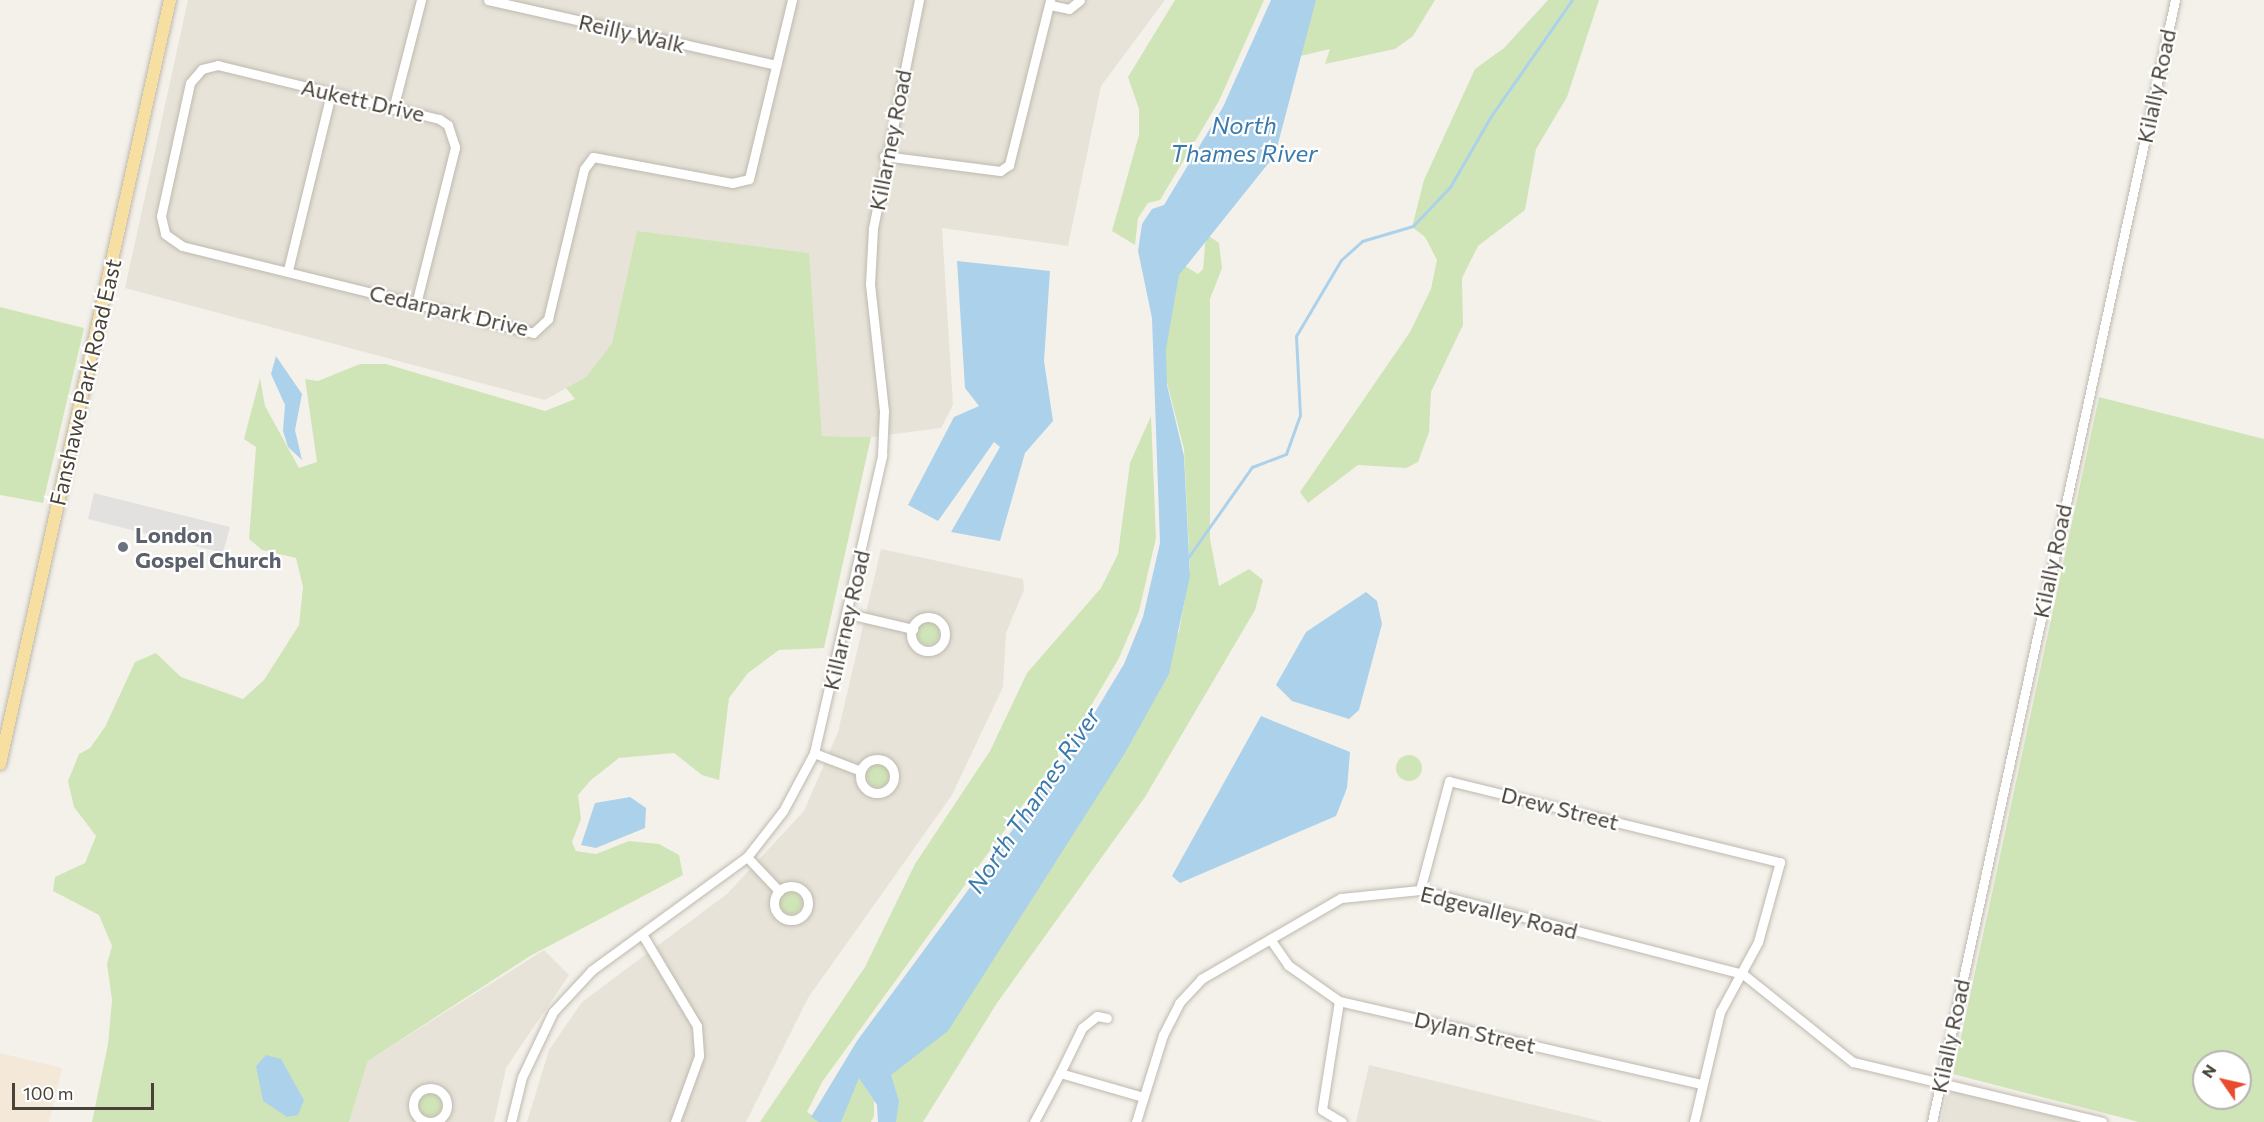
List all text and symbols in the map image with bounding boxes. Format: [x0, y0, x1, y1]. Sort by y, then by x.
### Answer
street label: Reilly Walk [576, 8, 688, 58]
street label: Kilally Road [2131, 27, 2181, 145]
street label: Killarney Road [863, 67, 917, 213]
street label: Aukett Drive [299, 73, 427, 127]
water label: North Thames River [1170, 111, 1318, 167]
street label: Fanshawe Park Road East [44, 256, 126, 508]
street label: Cedarpark Drive [367, 279, 531, 341]
street label: Kilally Road [2027, 502, 2077, 620]
place label: London Gospel Church [135, 521, 281, 572]
marker: London Gospel Church [116, 540, 130, 554]
street label: Killarney Road [817, 547, 875, 693]
water label: North Thames River [960, 702, 1106, 898]
street label: Drew Street [1499, 781, 1621, 835]
street label: Edgevalley Road [1418, 880, 1580, 944]
street label: Kilally Road [1925, 977, 1975, 1095]
street label: Dylan Street [1412, 1005, 1538, 1059]
north arrow [2192, 1050, 2252, 1110]
text: N [2197, 1060, 2220, 1081]
scale bar [15, 1071, 158, 1109]
text: 100 m [23, 1082, 73, 1104]

